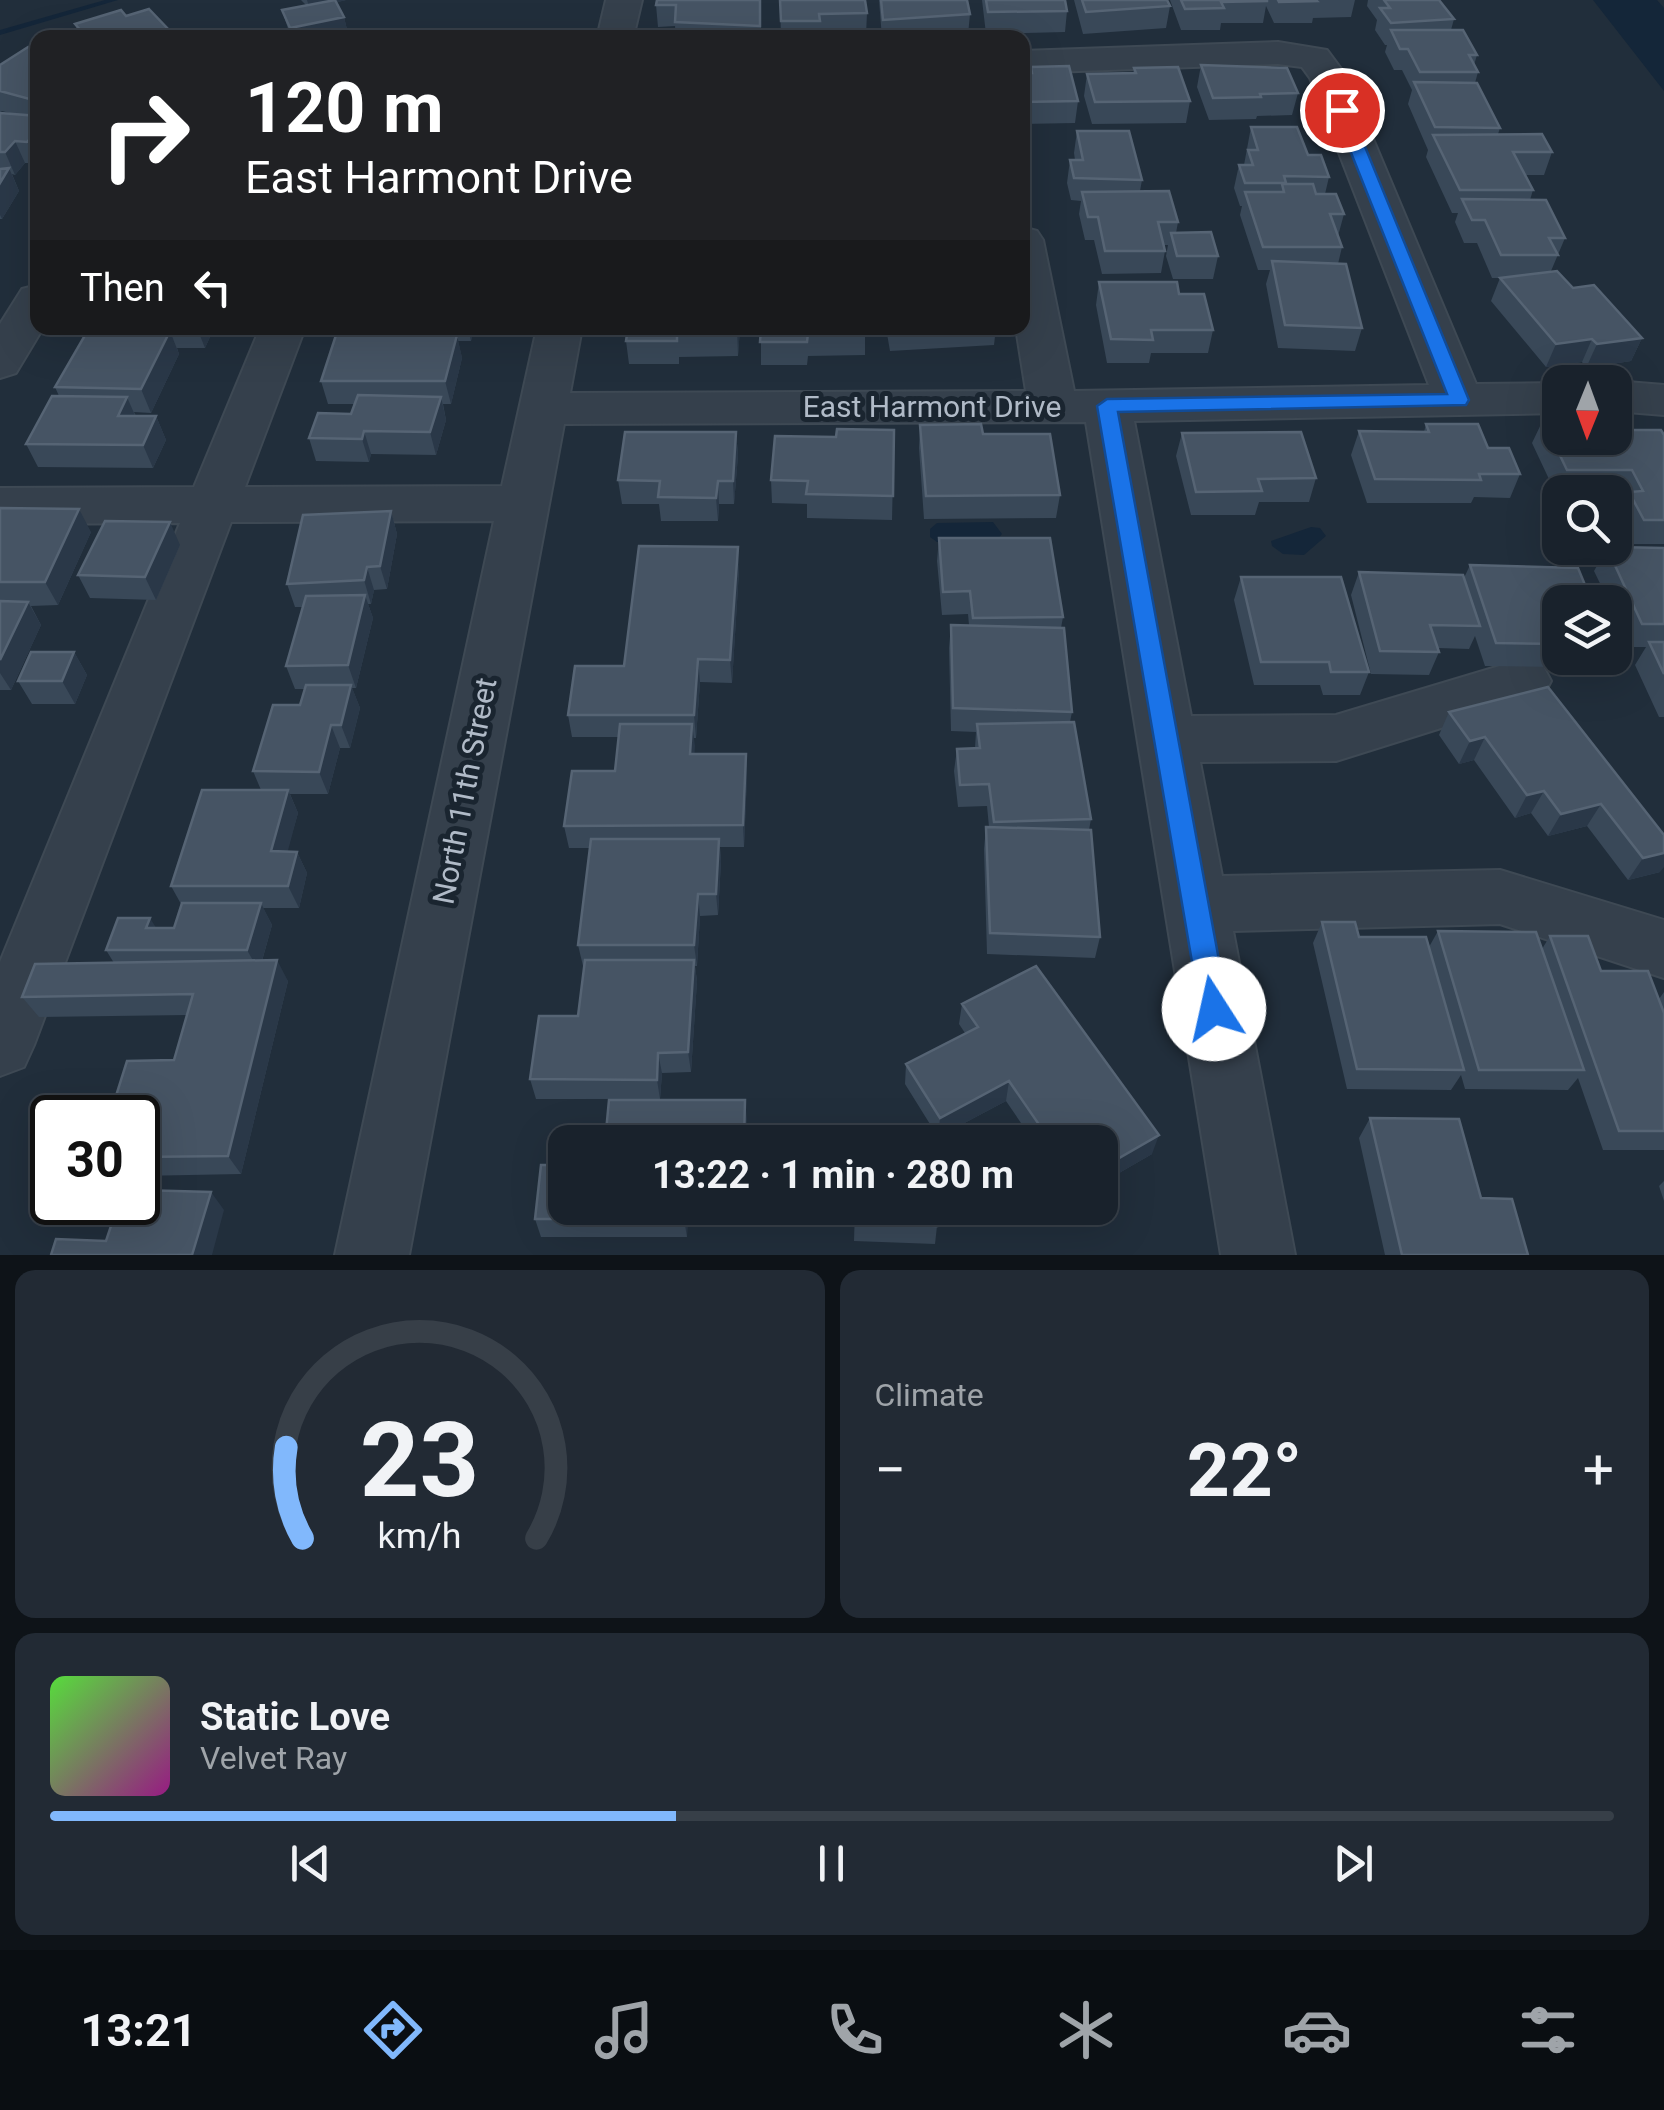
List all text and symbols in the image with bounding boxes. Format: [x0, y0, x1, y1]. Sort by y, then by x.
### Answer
text: 120 m [245, 67, 444, 149]
pin [1300, 68, 1385, 153]
icon: right [80, 70, 210, 200]
icon: arrive [1315, 83, 1370, 138]
text: East Harmont Drive [245, 151, 633, 204]
icon: left [185, 260, 240, 315]
text: Then [80, 266, 165, 310]
north arrow [1542, 365, 1632, 455]
map controls [1542, 365, 1632, 675]
street label: East Harmont Drive [803, 389, 1061, 424]
button: search [1542, 475, 1632, 565]
button: layers [1542, 585, 1632, 675]
street label: North 11th Street [425, 675, 504, 907]
position arrow [1162, 957, 1266, 1061]
speed limit sign: 30 [30, 1095, 160, 1225]
text: 13:22 · 1 min · 280 m [652, 1153, 1014, 1197]
text: Climate [875, 1376, 984, 1414]
text: 23 [360, 1400, 479, 1521]
text: 22° [1187, 1426, 1302, 1514]
text: − [875, 1438, 906, 1502]
text: + [1583, 1438, 1614, 1502]
text: km/h [378, 1515, 462, 1557]
text: Static Love [200, 1695, 390, 1739]
text: Velvet Ray [200, 1739, 347, 1777]
icon: previous [283, 1836, 338, 1891]
icon: pause [804, 1836, 859, 1891]
icon: next [1326, 1836, 1381, 1891]
icon: directions [358, 1995, 428, 2065]
icon: music [589, 1995, 659, 2065]
icon: phone [820, 1995, 890, 2065]
icon: climate [1051, 1995, 1121, 2065]
icon: car [1282, 1995, 1352, 2065]
icon: filters [1513, 1995, 1583, 2065]
text: 13:21 [81, 2004, 197, 2057]

